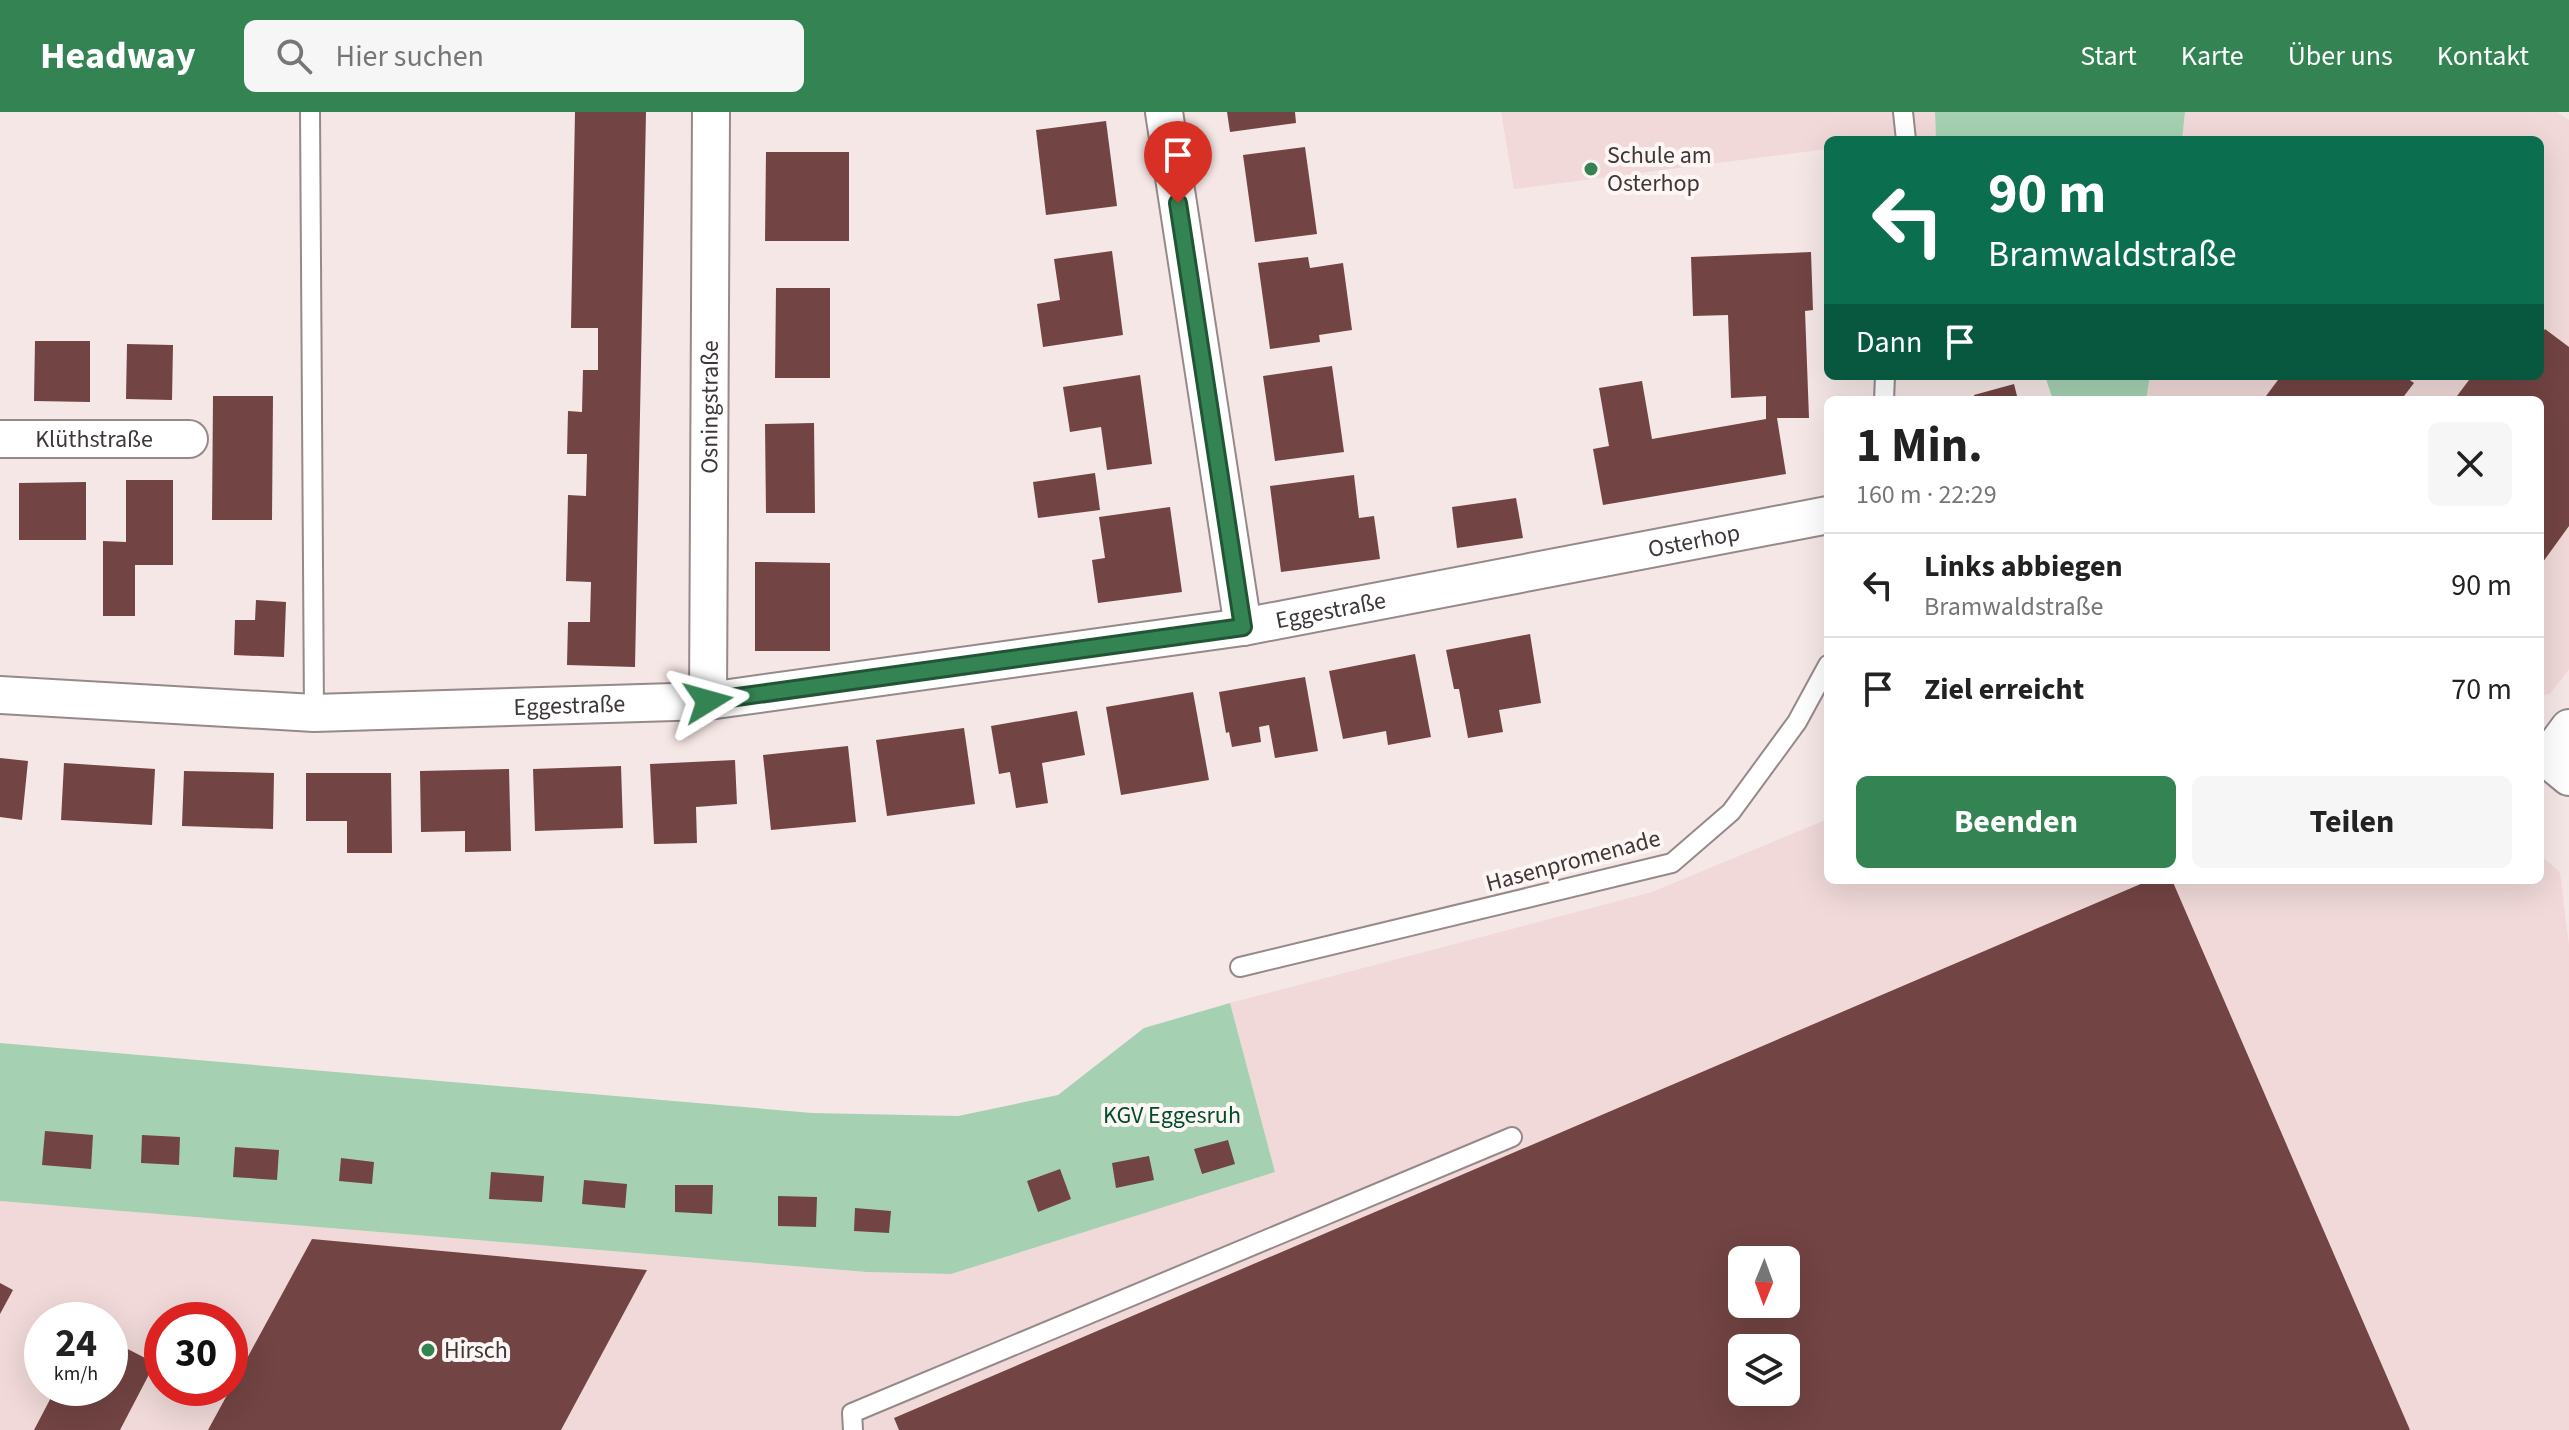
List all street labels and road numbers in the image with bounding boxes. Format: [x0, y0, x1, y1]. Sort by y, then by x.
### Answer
street label: Osningstraße [692, 340, 727, 474]
street label: Klüthstraße [35, 422, 153, 457]
street label: Osterhop [1645, 515, 1743, 567]
street label: Eggestraße [1272, 583, 1389, 638]
street label: Eggestraße [513, 686, 626, 724]
street label: Hasenpromenade [1482, 821, 1664, 901]

